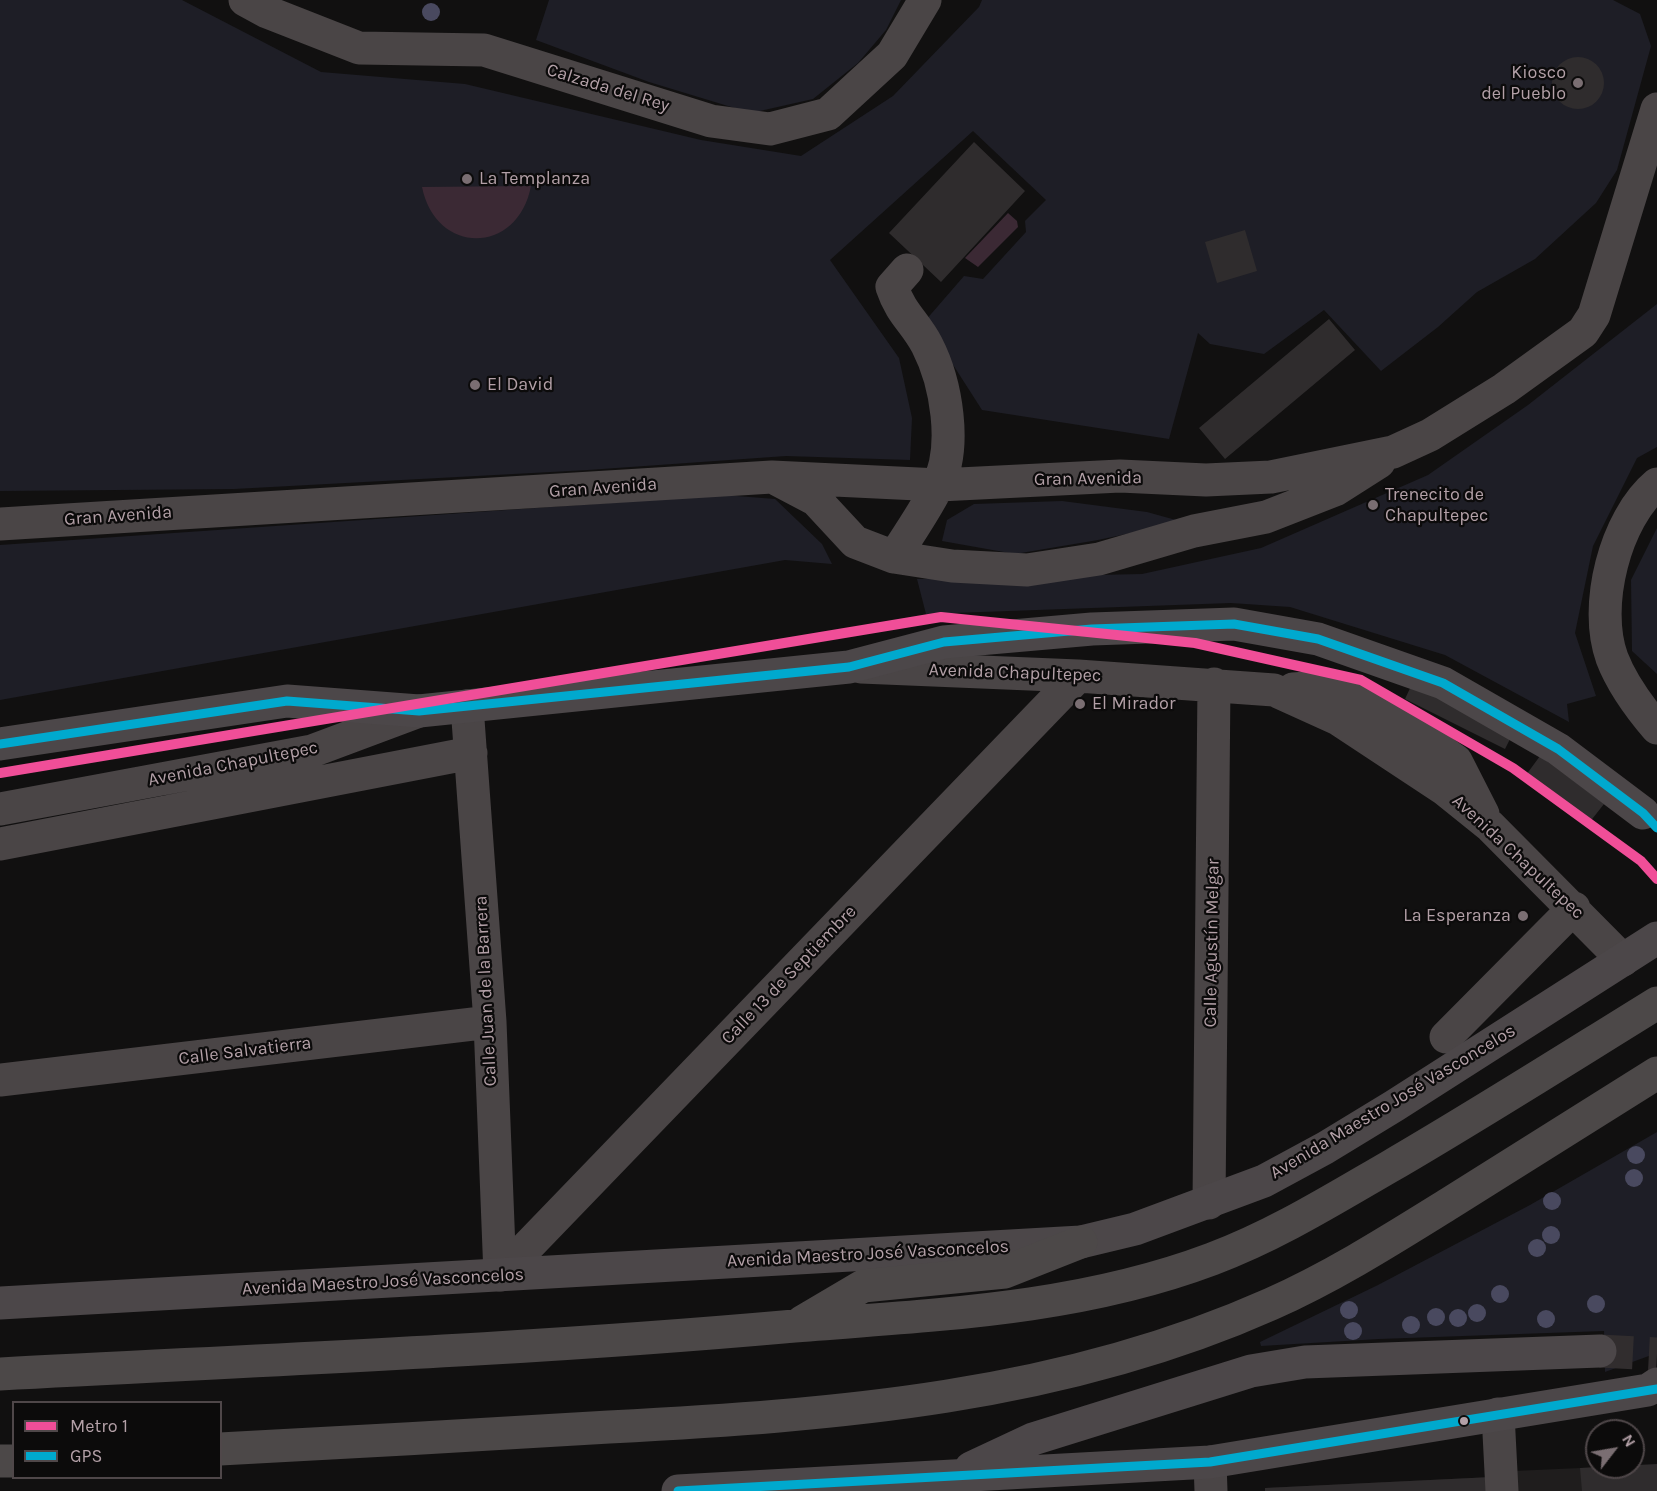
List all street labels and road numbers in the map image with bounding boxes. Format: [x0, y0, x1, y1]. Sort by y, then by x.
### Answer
street label: Calzada del Rey [544, 59, 672, 117]
street label: Gran Avenida [1034, 467, 1142, 491]
street label: Gran Avenida [548, 473, 658, 503]
street label: Gran Avenida [63, 501, 173, 531]
street label: Avenida Chapultepec [928, 659, 1102, 687]
street label: Avenida Chapultepec [146, 737, 320, 791]
street label: Avenida Chapultepec [1448, 790, 1588, 924]
street label: Calle Agustín Melgar [1200, 858, 1224, 1028]
street label: Calle Juan de la Barrera [470, 895, 502, 1087]
street label: Calle 13 de Septiembre [717, 901, 861, 1049]
street label: Avenida Maestro José Vasconcelos [1266, 1020, 1520, 1184]
street label: Calle Salvatierra [177, 1032, 313, 1070]
street label: Avenida Maestro José Vasconcelos [726, 1236, 1010, 1272]
street label: Avenida Maestro José Vasconcelos [241, 1264, 525, 1300]

